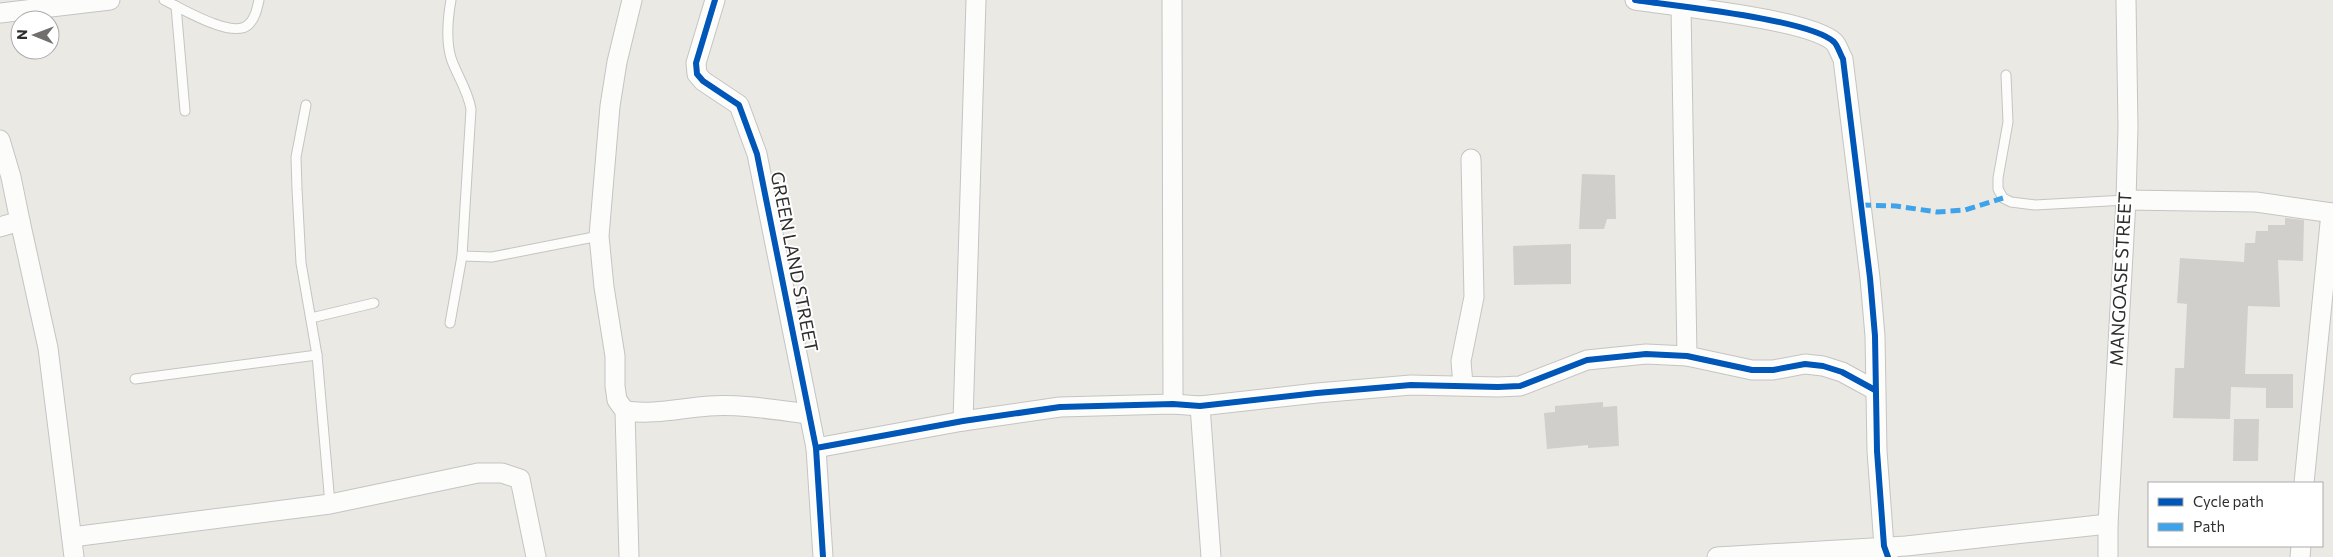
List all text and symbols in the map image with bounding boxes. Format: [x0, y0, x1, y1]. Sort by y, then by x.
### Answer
north arrow [10, 10, 60, 60]
text: N [13, 29, 30, 40]
street label: GREEN LAND STREET [767, 170, 823, 354]
street label: MANGOASE STREET [2104, 191, 2136, 367]
legend [2148, 482, 2323, 547]
text: Cycle path [2193, 492, 2264, 510]
text: Path [2193, 517, 2225, 535]

